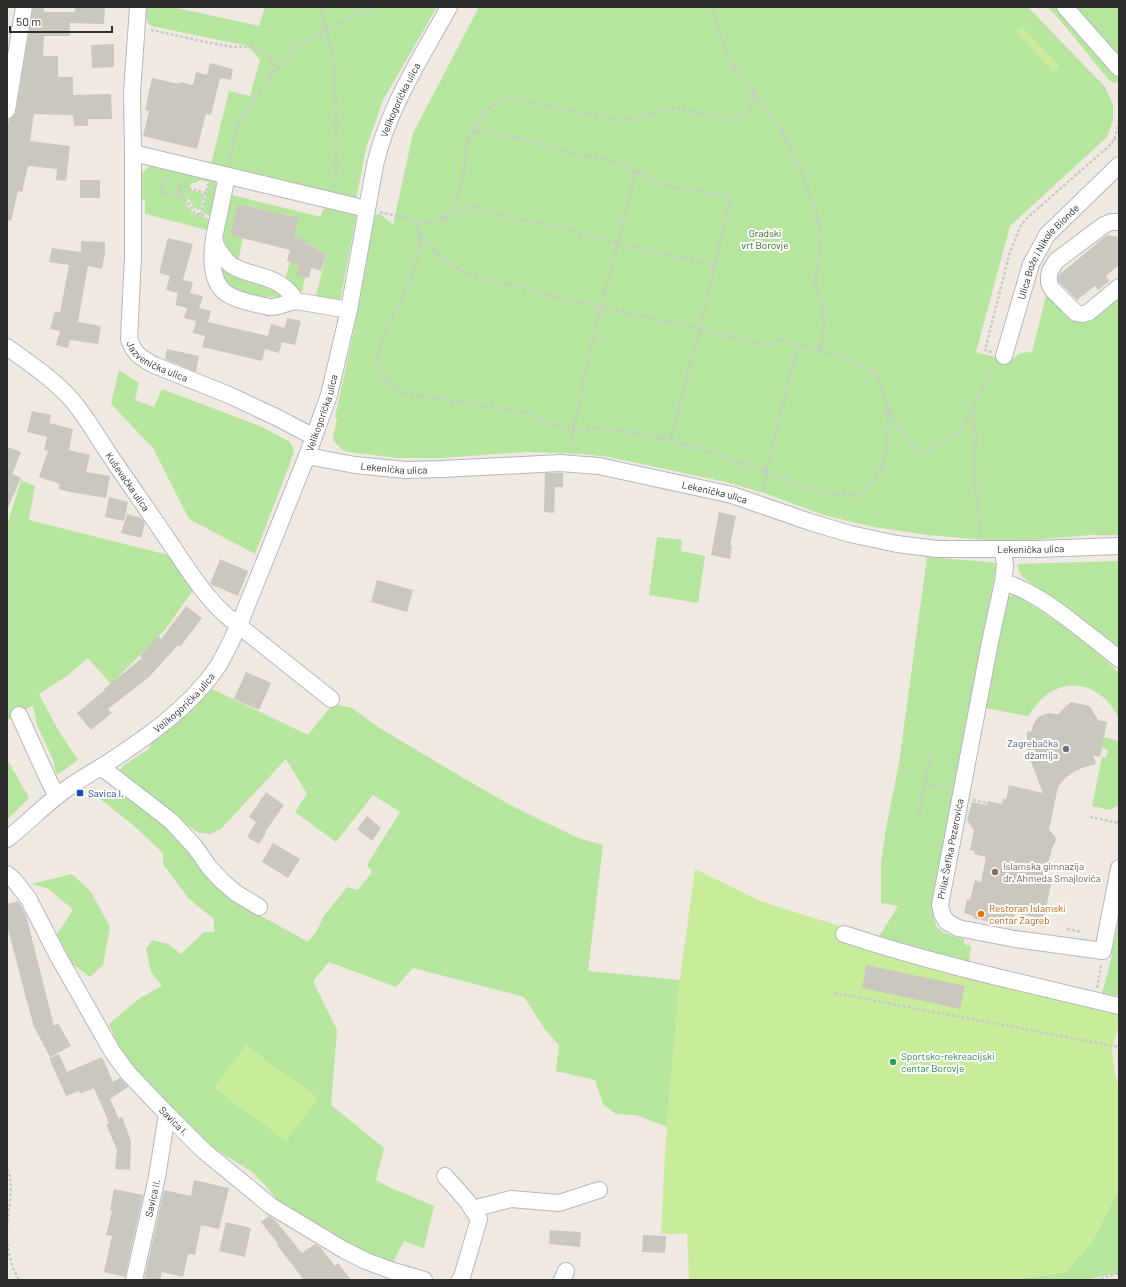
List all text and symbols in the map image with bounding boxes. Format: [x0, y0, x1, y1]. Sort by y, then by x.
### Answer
scale bar [10, 8, 112, 34]
text: 50 m [16, 14, 41, 28]
street label: Velikogorička ulica [378, 61, 422, 139]
street label: Ulica Bože i Nikole Bionde [1015, 202, 1081, 301]
park label: Gradski vrt Borovje [741, 227, 789, 251]
street label: Jazvenička ulica [124, 339, 190, 384]
street label: Velikogorička ulica [303, 373, 340, 453]
street label: Kuševačka ulica [103, 450, 152, 513]
street label: Lekenička ulica [360, 460, 428, 476]
street label: Lekenička ulica [681, 478, 749, 506]
street label: Lekenička ulica [997, 542, 1065, 555]
street label: Velikogorička ulica [151, 670, 217, 735]
place label: Zagrebačka džamija [1007, 737, 1058, 761]
marker: Zagrebačka džamija [1061, 744, 1071, 754]
place label: Savica I. [88, 787, 124, 799]
marker: Savica I. [75, 788, 85, 798]
street label: Prilaz Šefika Pezerovića [934, 798, 966, 900]
place label: Islamska gimnazija dr. Ahmeda Smajlovića [1003, 860, 1101, 884]
marker: Islamska gimnazija dr. Ahmeda Smajlovića [990, 867, 1000, 877]
place label: Restoran Islamski centar Zagreb [989, 902, 1066, 926]
marker: Restoran Islamski centar Zagreb [976, 909, 986, 919]
place label: Sportsko-rekreacijski centar Borovje [901, 1050, 995, 1074]
marker: Sportsko-rekreacijski centar Borovje [888, 1057, 898, 1067]
street label: Savica I. [157, 1104, 191, 1138]
street label: Savica II. [142, 1178, 162, 1218]

